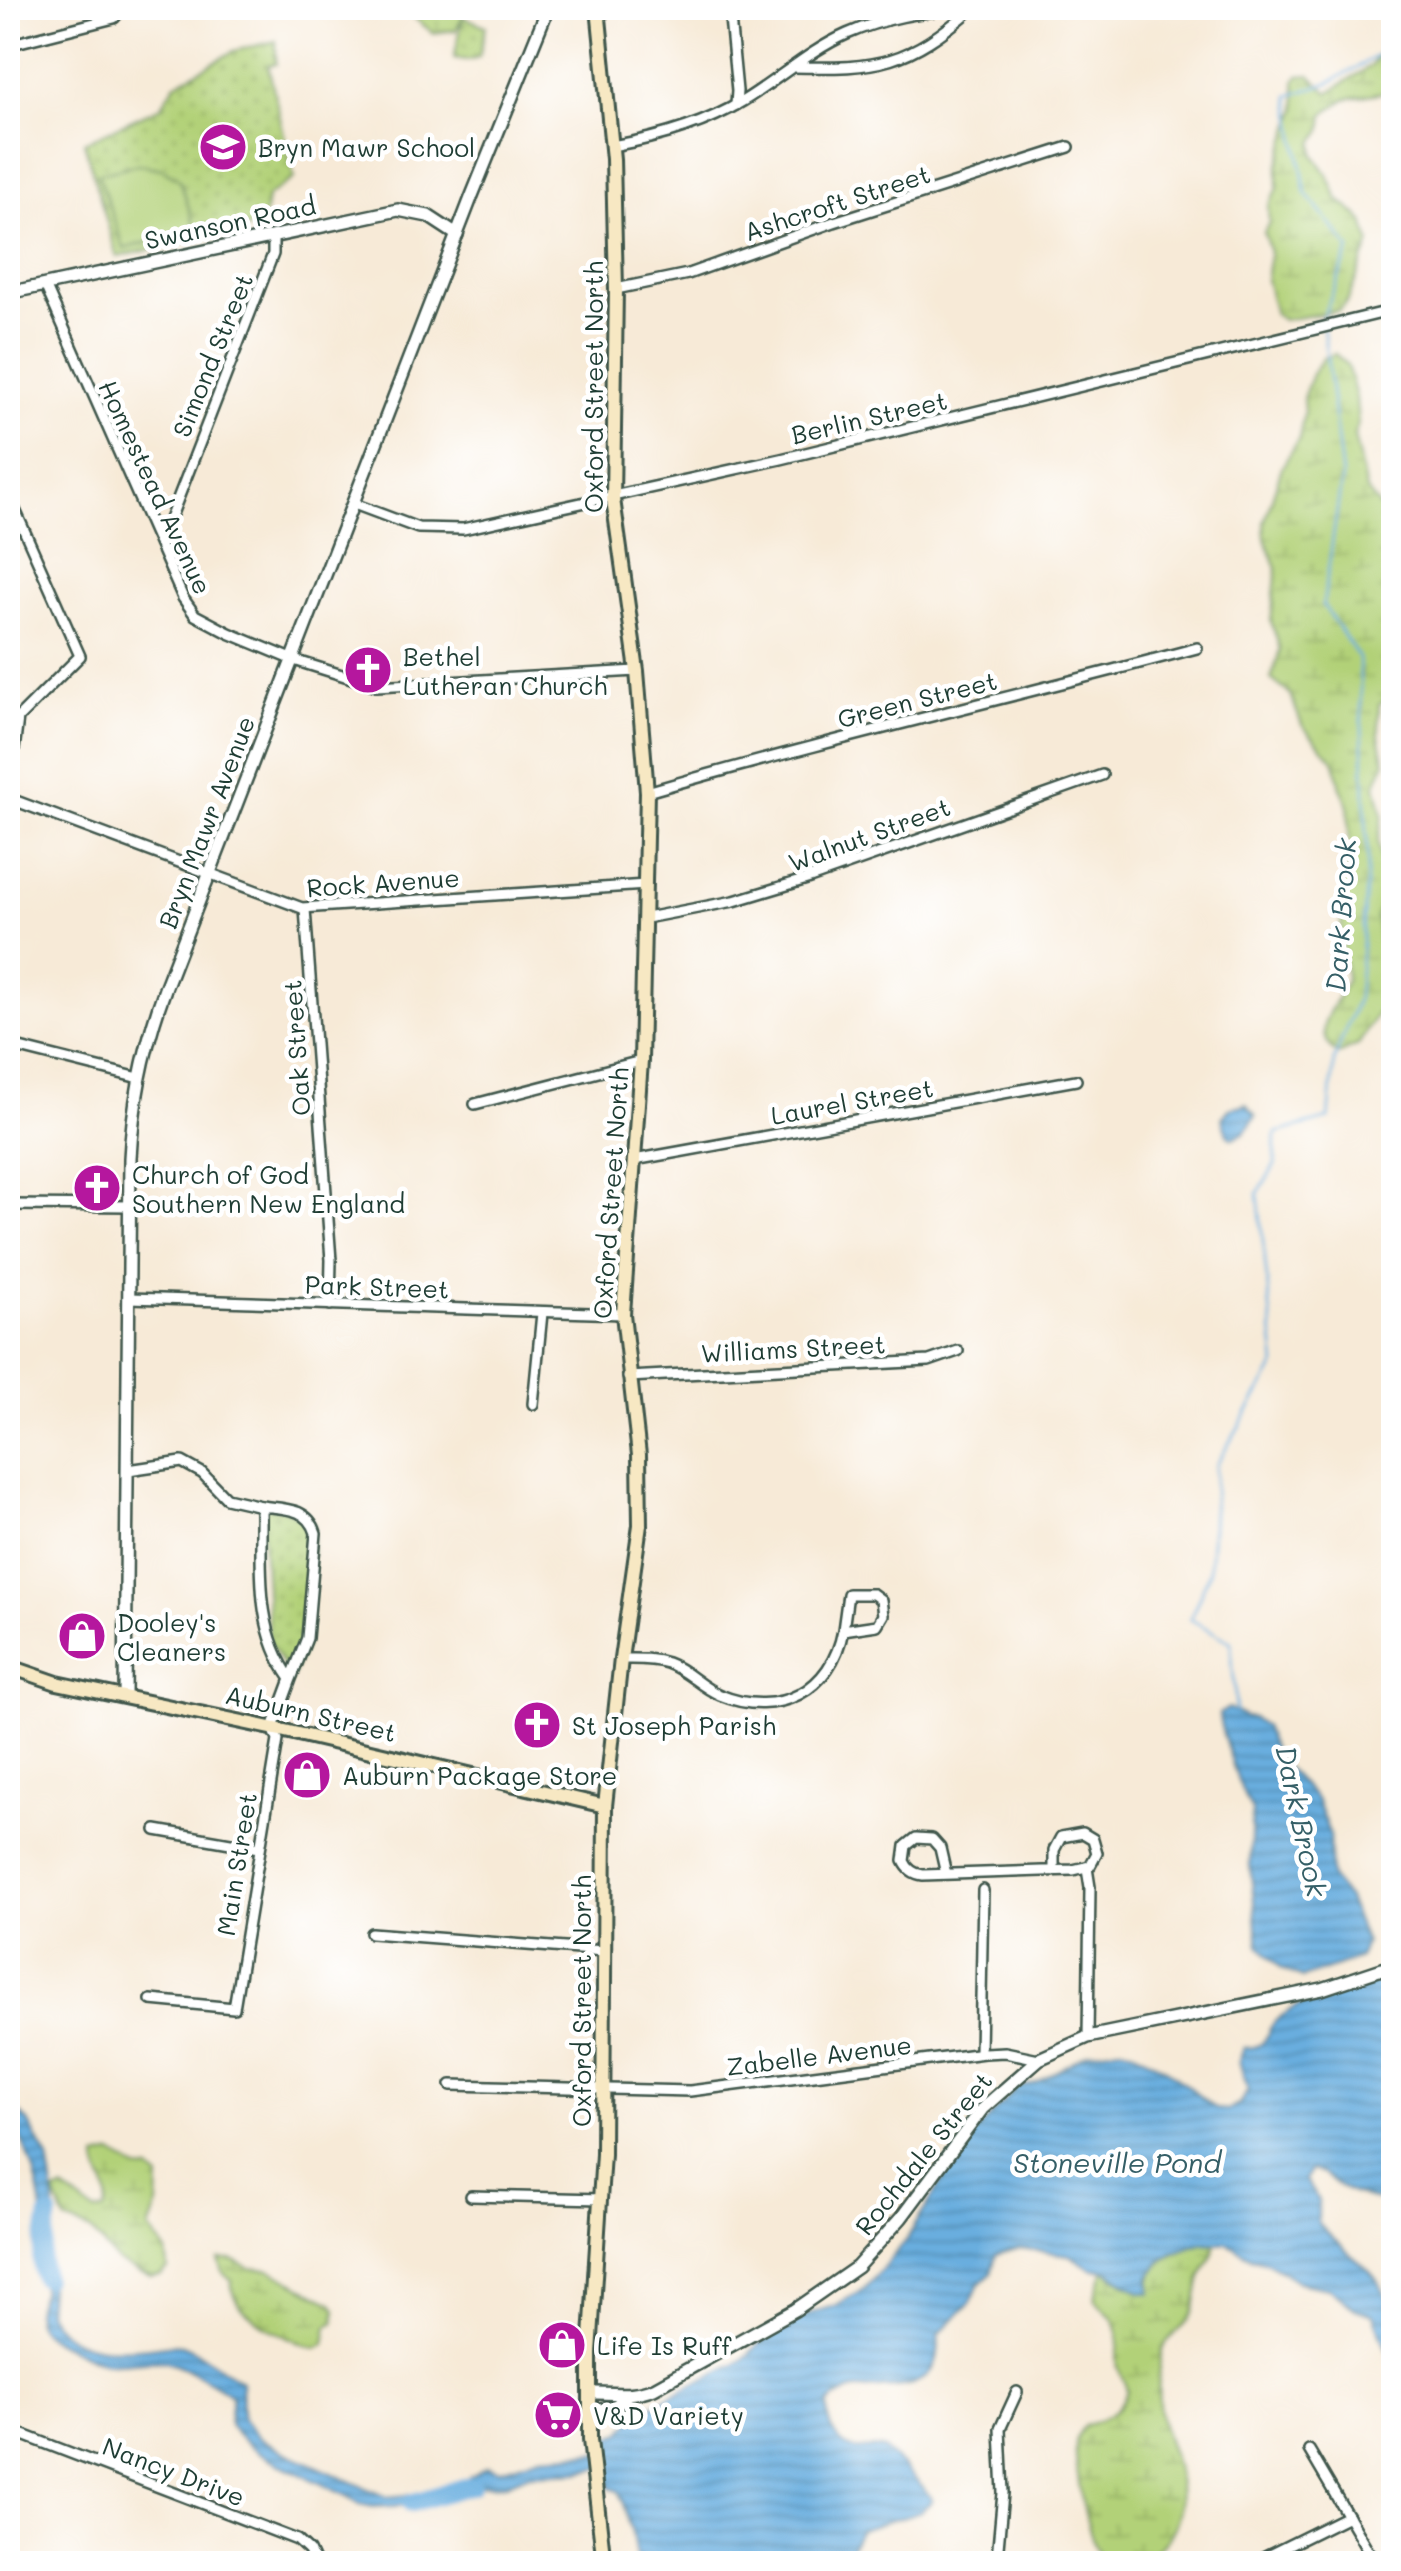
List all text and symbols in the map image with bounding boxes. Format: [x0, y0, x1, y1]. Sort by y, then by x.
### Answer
school or university icon: Bryn Mawr School [197, 121, 249, 173]
place label: Bryn Mawr School [258, 131, 475, 164]
street label: Ashcroft Street [740, 157, 934, 247]
street label: Swanson Road [142, 188, 318, 256]
street label: Oxford Street North [577, 261, 609, 513]
street label: Simond Street [165, 268, 259, 442]
street label: Homestead Avenue [92, 375, 220, 599]
street label: Berlin Street [788, 384, 950, 450]
place label: Bethel Lutheran Church [403, 640, 607, 701]
church icon: Bethel Lutheran Church [342, 644, 394, 696]
street label: Green Street [834, 664, 1000, 734]
street label: Bryn Mawr Avenue [151, 711, 262, 933]
street label: Walnut Street [784, 790, 954, 878]
water label: Dark Brook [1317, 836, 1363, 993]
street label: Rock Avenue [305, 861, 461, 903]
street label: Oak Street [275, 979, 317, 1117]
street label: Oxford Street North [585, 1066, 635, 1320]
street label: Laurel Street [768, 1071, 936, 1131]
place label: Church of God Southern New England [132, 1158, 405, 1219]
church icon: Church of God Southern New England [71, 1162, 123, 1214]
street label: Park Street [304, 1267, 450, 1305]
street label: Williams Street [700, 1327, 886, 1369]
place label: Dooley's Cleaners [117, 1606, 226, 1667]
shop icon: Dooley's Cleaners [56, 1610, 108, 1662]
street label: Auburn Street [222, 1678, 400, 1748]
church icon: St Joseph Parish [511, 1699, 563, 1751]
place label: St Joseph Parish [572, 1709, 776, 1741]
water label: Dark Brook [1268, 1742, 1336, 1901]
shop icon: Auburn Package Store [281, 1749, 333, 1801]
place label: Auburn Package Store [342, 1759, 617, 1791]
street label: Main Street [209, 1790, 263, 1938]
street label: Oxford Street North [565, 1875, 597, 2127]
street label: Zabelle Avenue [725, 2028, 913, 2082]
street label: Rochdale Street [848, 2065, 998, 2241]
water label: Stoneville Pond [1013, 2144, 1223, 2180]
shop icon: Life Is Ruff [536, 2319, 588, 2371]
place label: Life Is Ruff [597, 2329, 733, 2361]
supermarket icon: V&D Variety [532, 2389, 584, 2441]
place label: V&D Variety [593, 2399, 744, 2432]
street label: Nancy Drive [98, 2429, 250, 2514]

